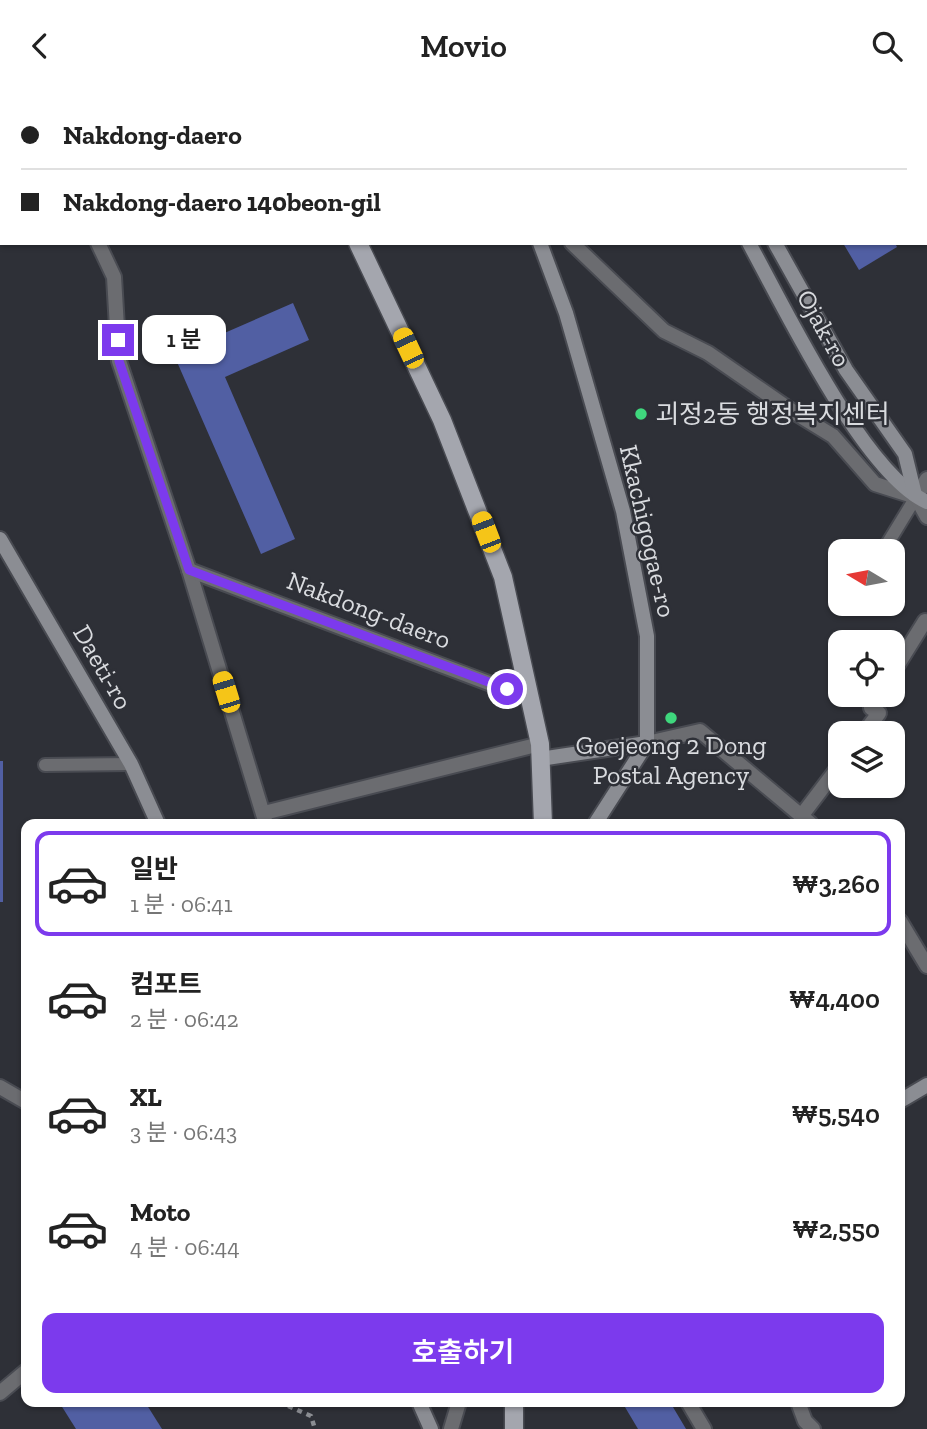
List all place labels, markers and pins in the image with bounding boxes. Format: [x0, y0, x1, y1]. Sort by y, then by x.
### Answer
place label: 괴정2동 행정복지센터 [655, 398, 890, 430]
marker: 괴정2동 행정복지센터 [633, 406, 649, 422]
marker: Goejeong 2 Dong Postal Agency [663, 710, 679, 726]
place label: Goejeong 2 Dong Postal Agency [576, 729, 766, 791]

